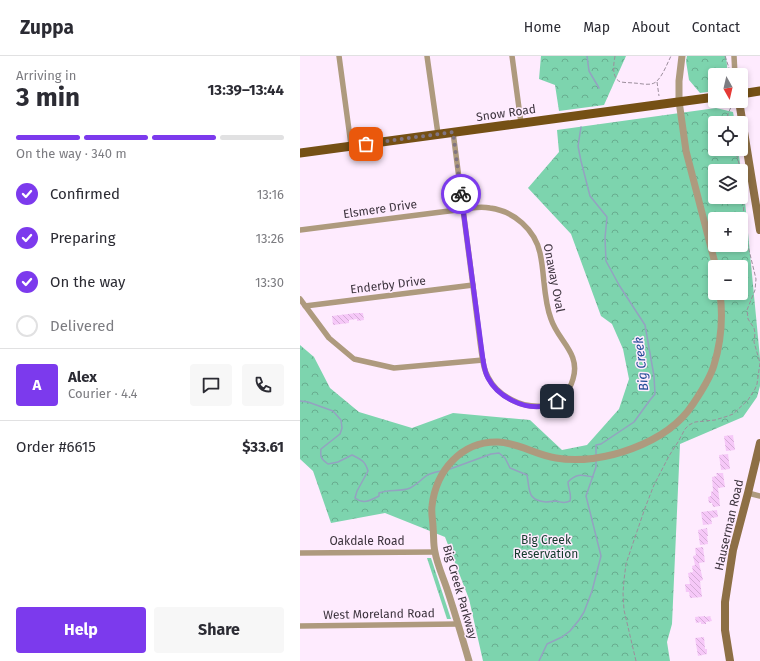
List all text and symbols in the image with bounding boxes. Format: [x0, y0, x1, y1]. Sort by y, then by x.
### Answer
text: Zuppa [20, 16, 74, 39]
text: Home [524, 19, 561, 36]
text: Map [583, 19, 610, 36]
text: About [632, 19, 670, 36]
text: Contact [692, 19, 740, 36]
text: Arriving in [16, 68, 76, 83]
north arrow [708, 68, 748, 108]
map controls [708, 68, 748, 300]
text: 13:39–13:44 [207, 81, 284, 99]
text: 3 min [16, 82, 80, 113]
street label: Snow Road [475, 102, 537, 124]
button: locate [708, 116, 748, 156]
pin [349, 127, 383, 161]
icon: bag [355, 133, 377, 155]
text: On the way · 340 m [16, 146, 127, 161]
button: layers [708, 164, 748, 204]
courier [441, 174, 481, 214]
icon: check [16, 183, 38, 205]
icon: bike [450, 183, 472, 205]
text: Confirmed [50, 185, 120, 203]
text: 13:16 [257, 187, 284, 202]
street label: Elsmere Drive [342, 197, 418, 221]
button: + [708, 212, 748, 252]
icon: check [16, 227, 38, 249]
text: Preparing [50, 229, 115, 247]
text: 13:26 [255, 231, 284, 246]
street label: Onaway Oval [540, 242, 568, 314]
button: − [708, 260, 748, 300]
icon: check [16, 271, 38, 293]
text: On the way [50, 273, 125, 291]
street label: Enderby Drive [349, 273, 427, 297]
text: 13:30 [255, 275, 284, 290]
text: Delivered [50, 317, 114, 335]
water label: Big Creek [631, 336, 651, 392]
button: chat [190, 364, 232, 406]
button: phone [242, 364, 284, 406]
text: Alex [68, 368, 97, 386]
text: A [33, 376, 41, 394]
pin [540, 384, 574, 418]
text: Courier · 4.4 [68, 386, 138, 401]
icon: home [546, 390, 568, 412]
text: Order #6615 [16, 438, 96, 456]
text: $33.61 [242, 438, 284, 456]
street label: Hauserman Road [712, 478, 746, 572]
park label: Big Creek Reservation [514, 533, 578, 561]
street label: Oakdale Road [329, 534, 405, 548]
street label: Big Creek Parkway [440, 543, 480, 641]
street label: West Moreland Road [323, 606, 435, 622]
button: Help [16, 607, 146, 653]
button: Share [154, 607, 284, 653]

